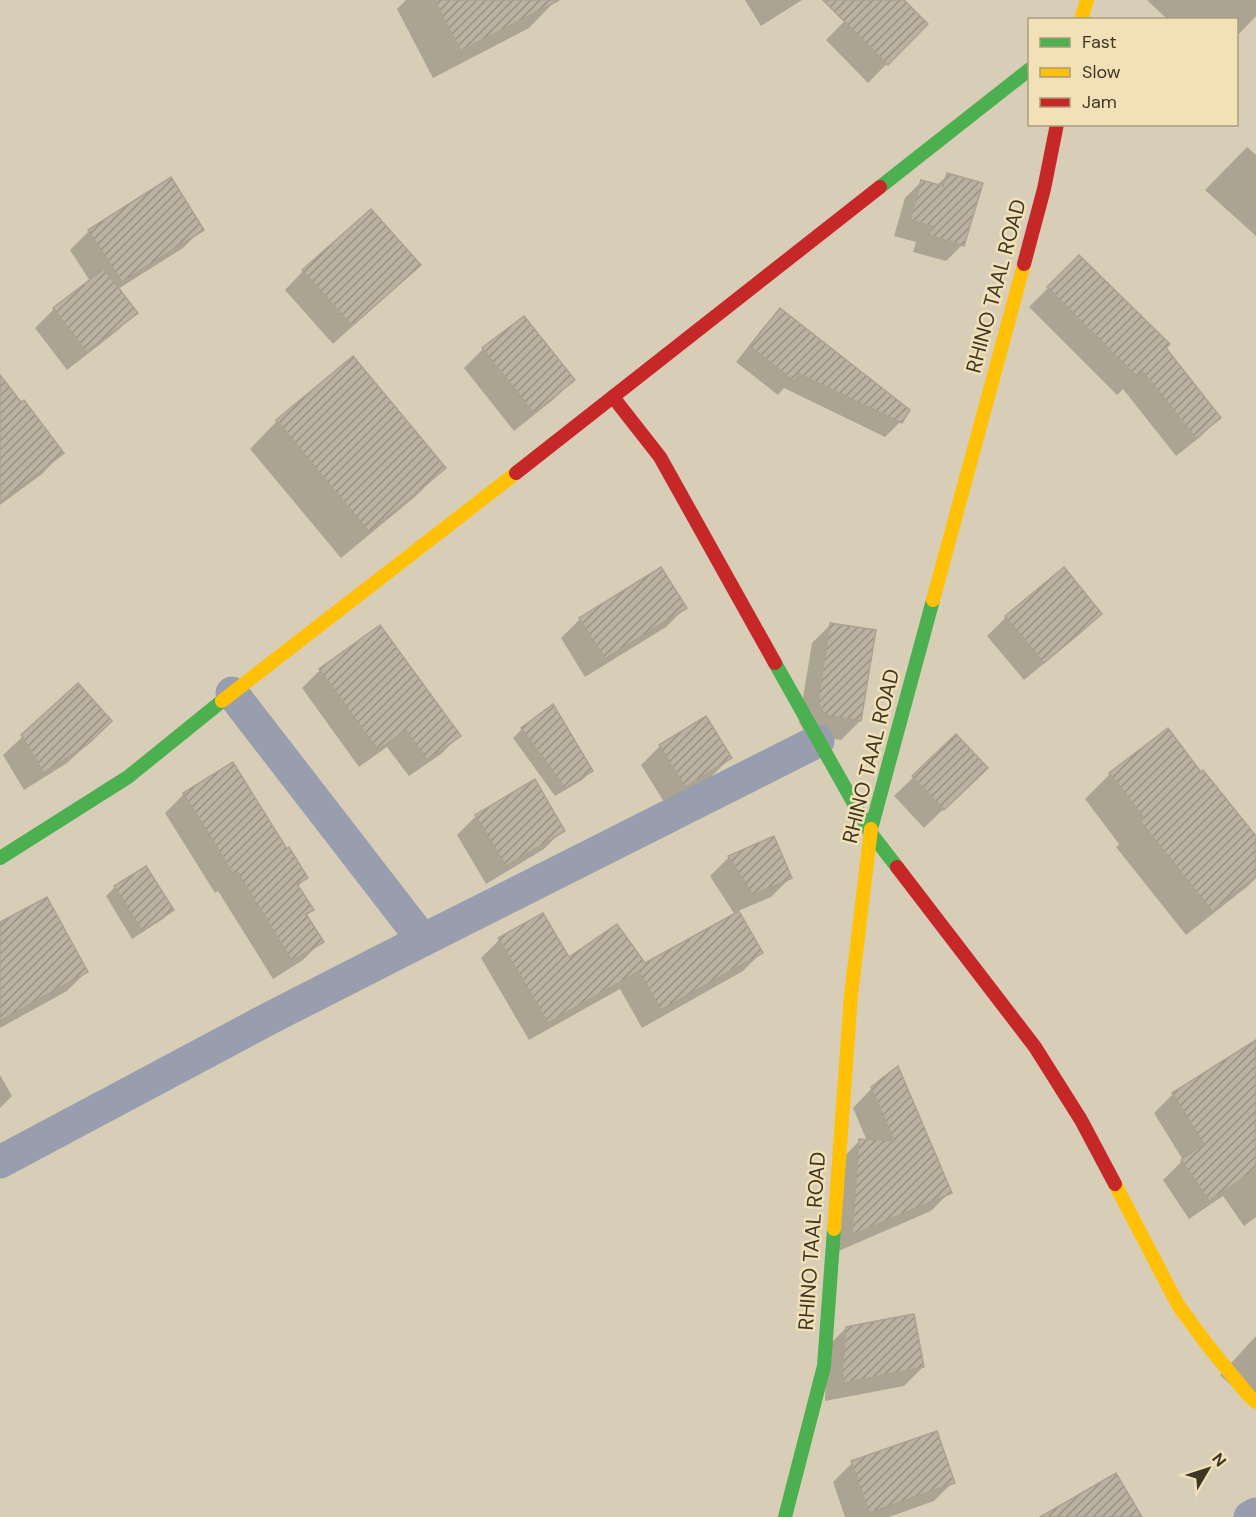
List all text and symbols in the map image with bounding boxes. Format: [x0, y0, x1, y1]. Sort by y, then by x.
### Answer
legend [1028, 18, 1238, 126]
text: Fast [1082, 30, 1117, 54]
text: Slow [1082, 60, 1121, 84]
text: Jam [1082, 90, 1117, 114]
street label: RHINO TAAL ROAD [959, 196, 1033, 376]
street label: RHINO TAAL ROAD [836, 666, 906, 846]
street label: RHINO TAAL ROAD [792, 1151, 832, 1331]
north arrow [1178, 1439, 1238, 1499]
text: N [1207, 1449, 1231, 1471]

